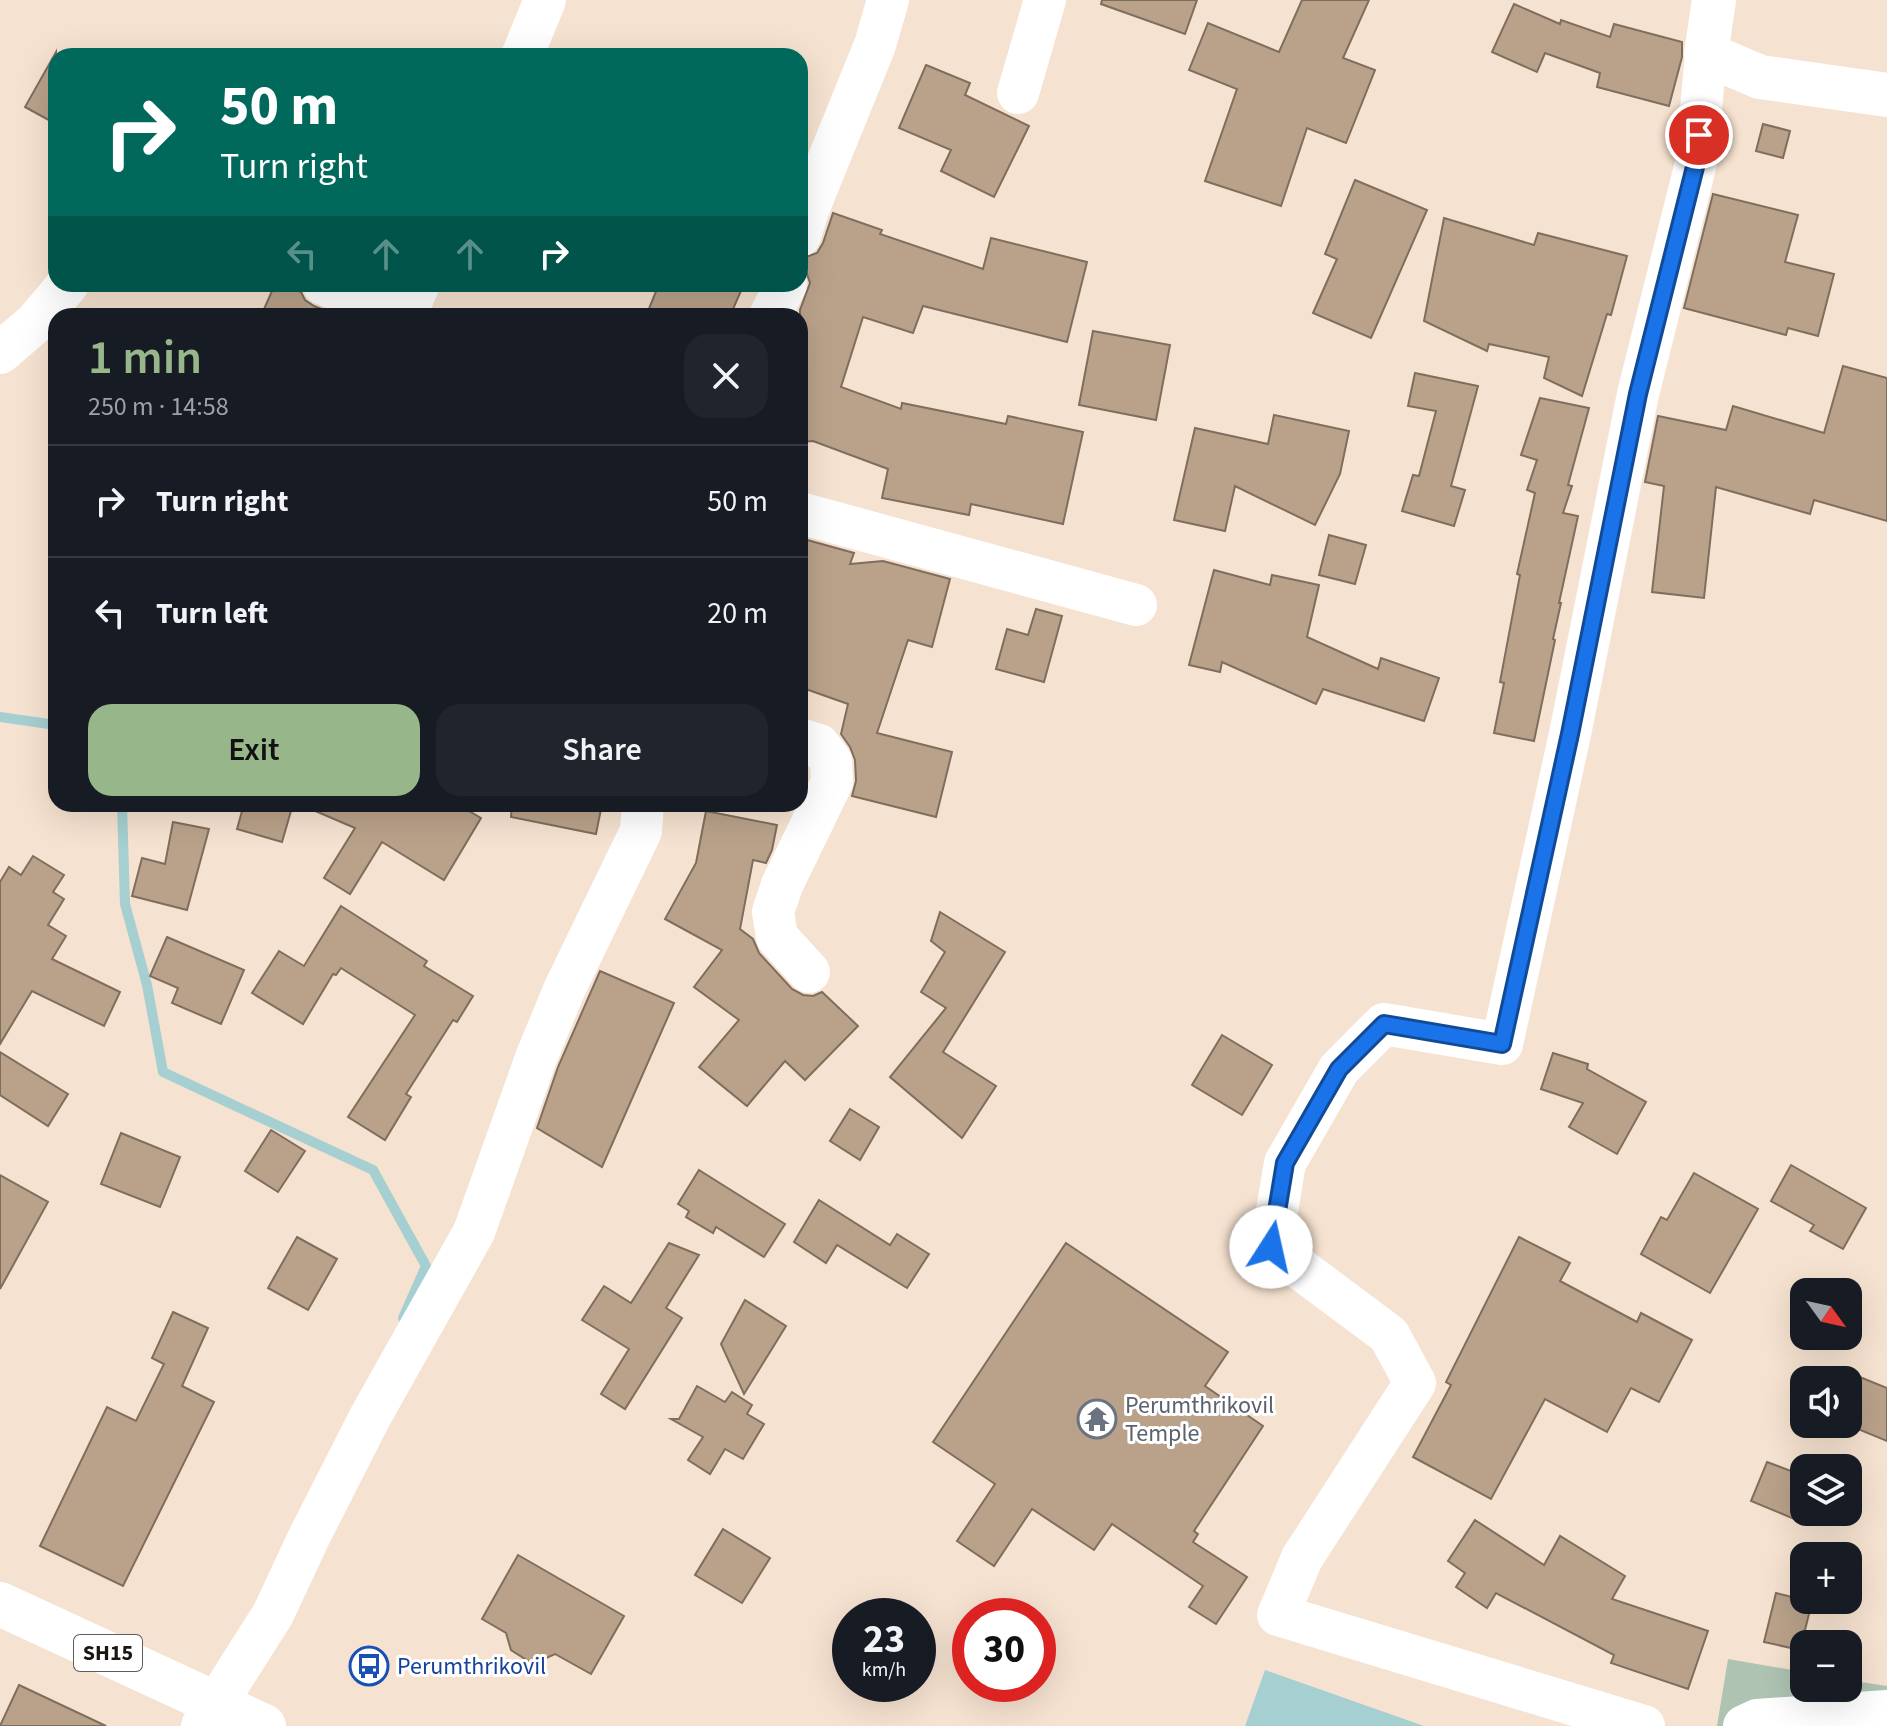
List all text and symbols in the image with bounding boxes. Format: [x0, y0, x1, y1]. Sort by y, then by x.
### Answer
text: 50 m [220, 67, 338, 146]
icon: right [88, 80, 192, 184]
pin [1665, 101, 1733, 169]
icon: arrive [1677, 113, 1721, 157]
text: Turn right [220, 141, 368, 192]
icon: left [280, 232, 324, 276]
icon: ahead [364, 232, 408, 276]
icon: ahead [448, 232, 492, 276]
icon: right [532, 232, 576, 276]
text: 1 min [88, 324, 202, 392]
button: close [684, 334, 768, 418]
text: 250 m · 14:58 [88, 388, 229, 425]
icon: right [88, 479, 132, 523]
text: Turn right [156, 480, 288, 523]
text: 50 m [707, 480, 768, 523]
icon: left [88, 591, 132, 635]
text: Turn left [156, 592, 268, 635]
text: 20 m [707, 592, 768, 635]
button: Exit [88, 704, 420, 796]
button: Share [436, 704, 768, 796]
position arrow [1229, 1205, 1313, 1289]
north arrow [1790, 1278, 1862, 1350]
map controls [1790, 1278, 1862, 1702]
button: sound [1790, 1366, 1862, 1438]
place label: Perumthrikovil Temple [1125, 1388, 1274, 1451]
temple icon: Perumthrikovil Temple [1076, 1398, 1118, 1440]
button: layers [1790, 1454, 1862, 1526]
button: + [1790, 1542, 1862, 1614]
speed limit sign: 30 [952, 1598, 1056, 1702]
text: 23 [863, 1611, 905, 1668]
button: − [1790, 1630, 1862, 1702]
road number: SH15 [74, 1635, 142, 1671]
bus stop icon: Perumthrikovil [348, 1645, 390, 1687]
place label: Perumthrikovil [397, 1649, 546, 1684]
text: km/h [862, 1656, 906, 1684]

